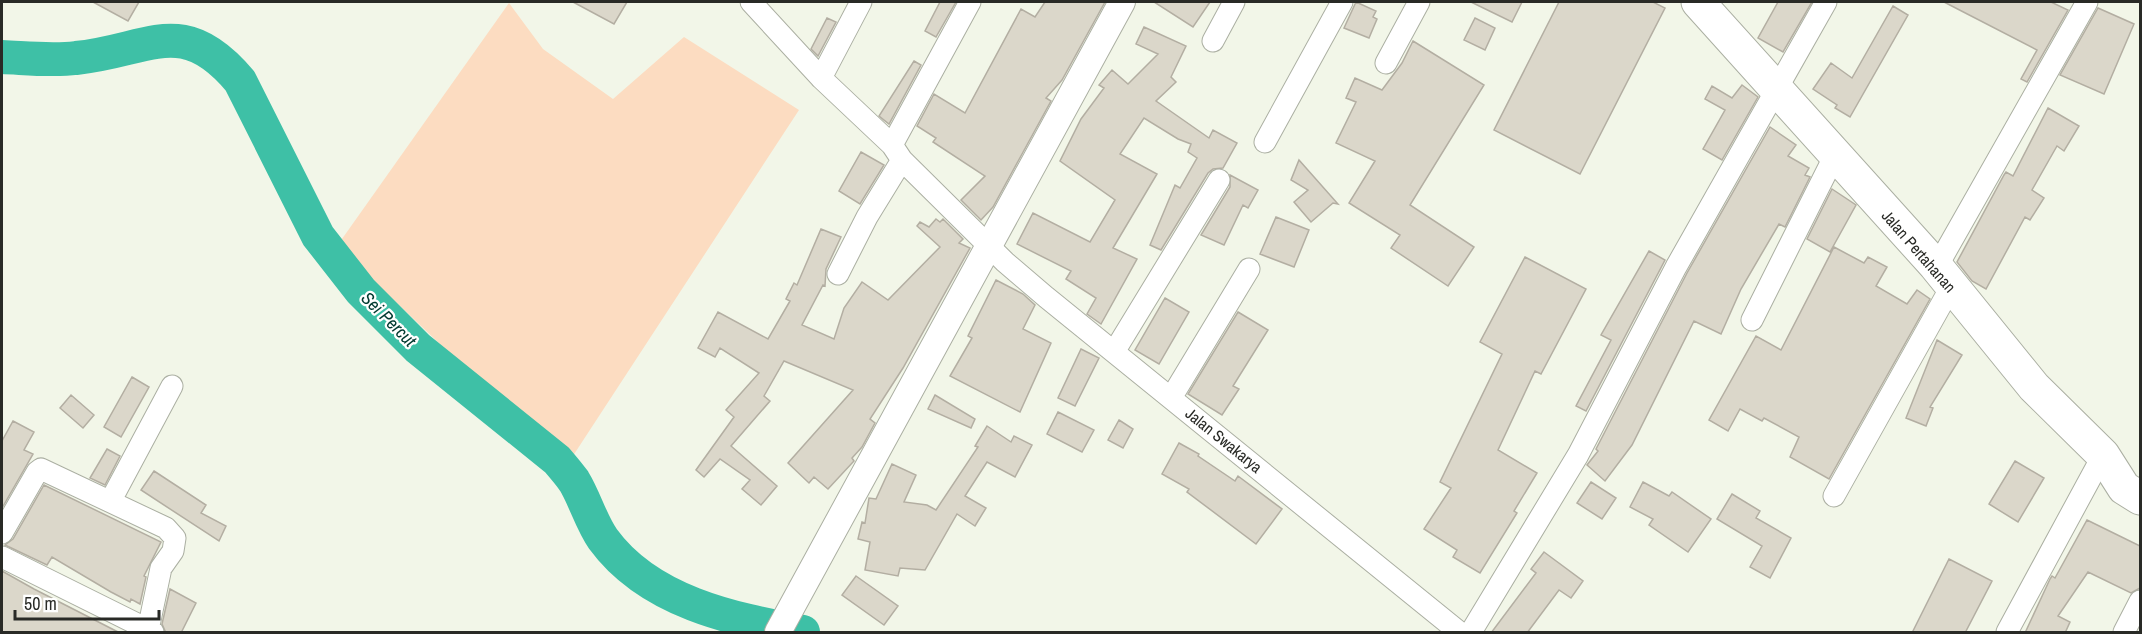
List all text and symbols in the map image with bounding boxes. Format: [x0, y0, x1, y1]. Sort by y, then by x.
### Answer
street label: Jalan Pertahanan [1877, 205, 1961, 297]
water label: Sei Percut [356, 286, 423, 353]
street label: Jalan Swakarya [1181, 402, 1267, 478]
scale bar [15, 583, 159, 621]
text: 50 m [24, 591, 57, 616]

